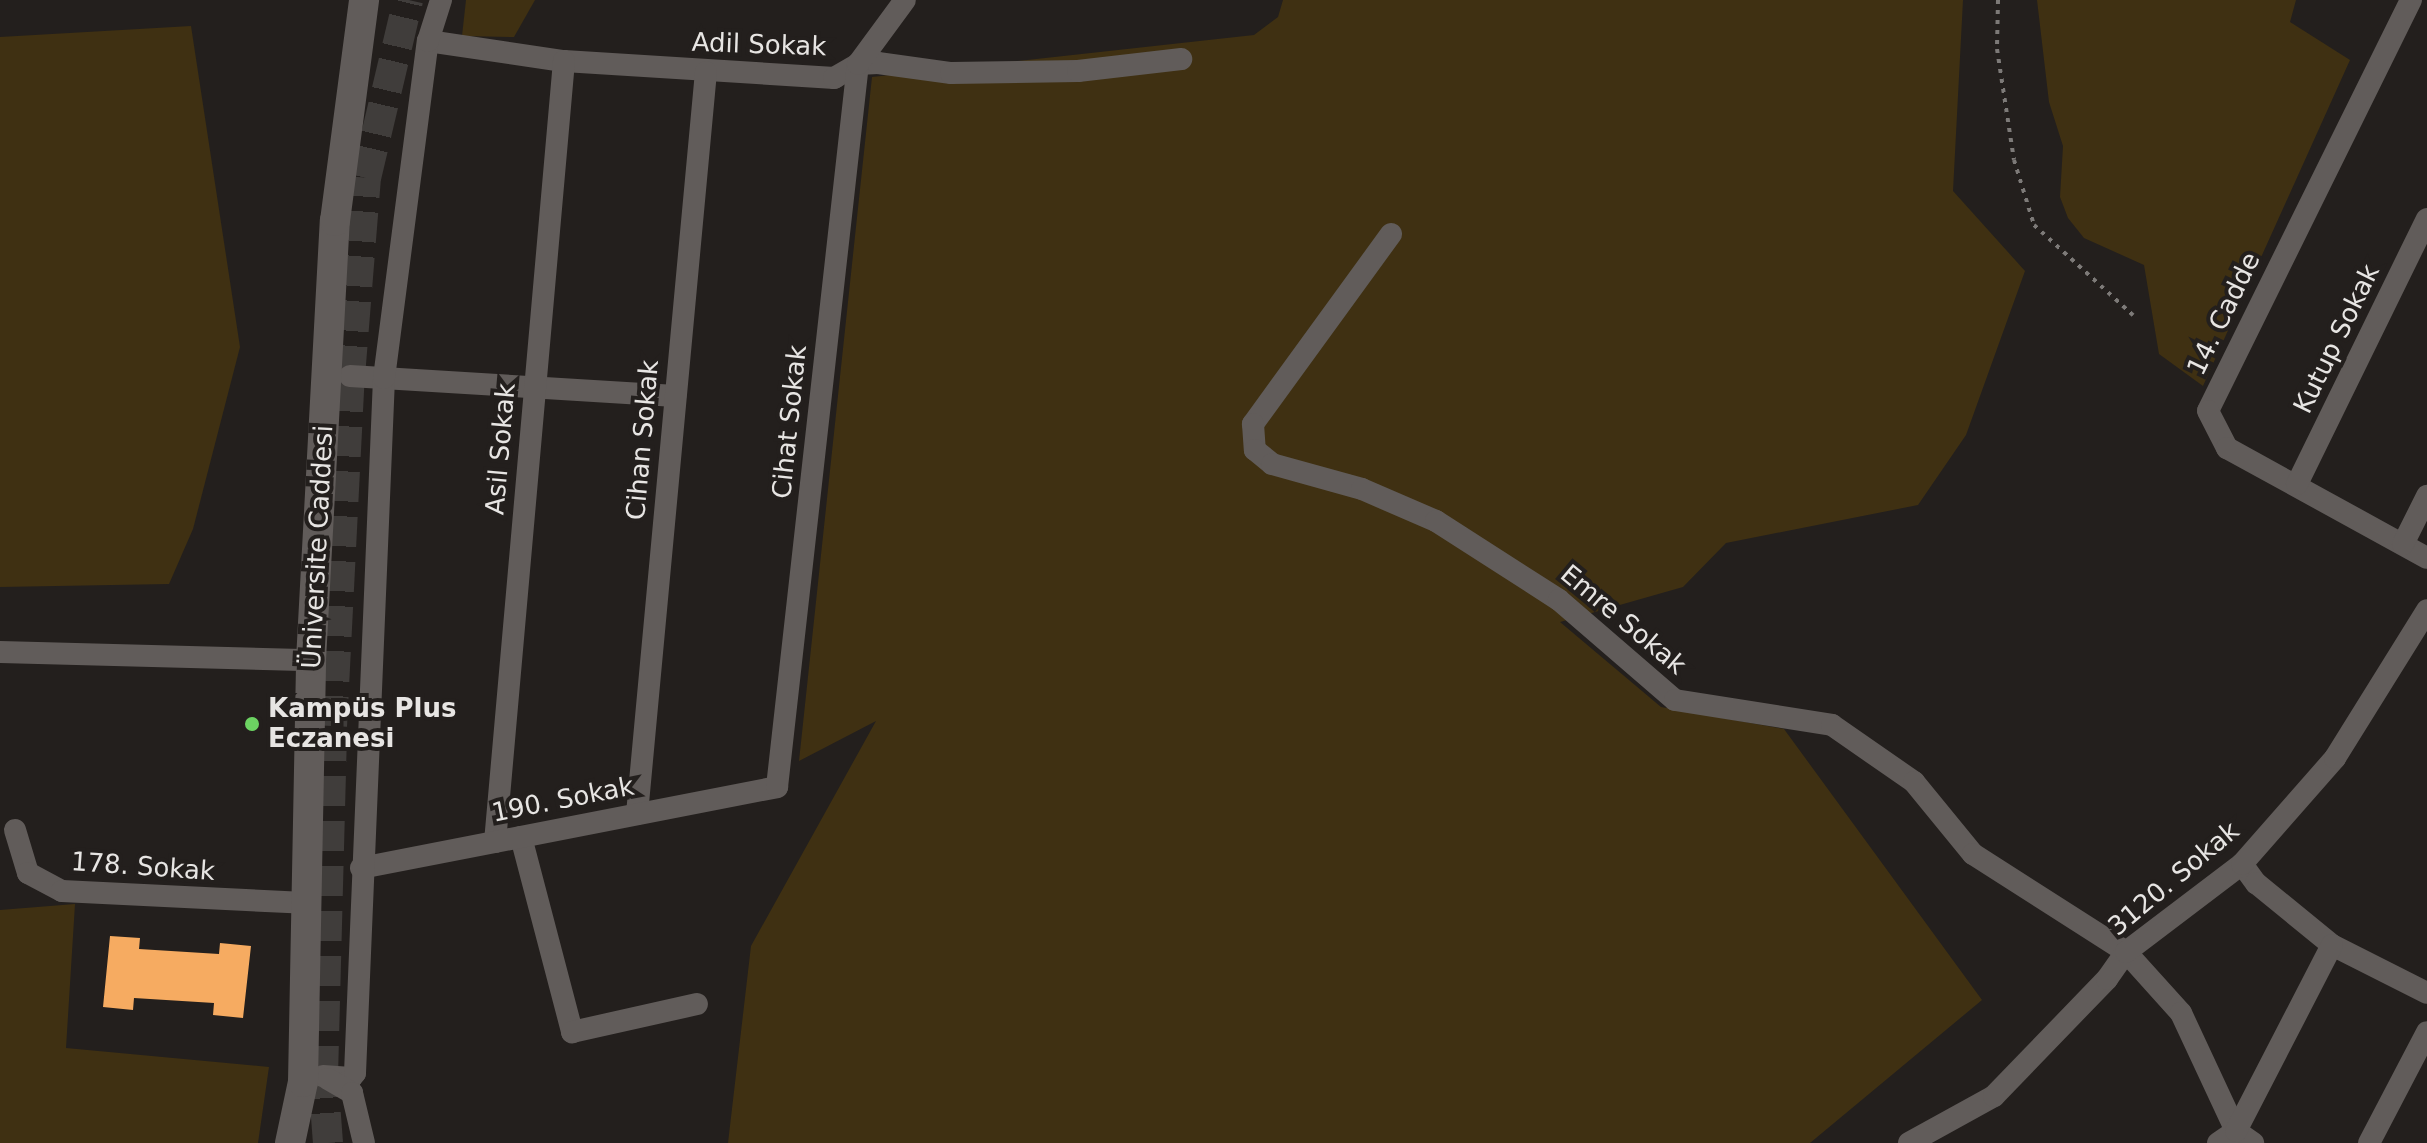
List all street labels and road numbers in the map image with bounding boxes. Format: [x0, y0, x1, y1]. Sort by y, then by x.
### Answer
street label: Adil Sokak [691, 27, 827, 63]
street label: 14. Cadde [2181, 248, 2267, 380]
street label: Kutup Sokak [2288, 260, 2386, 418]
street label: Cihat Sokak [766, 344, 814, 500]
street label: Cihan Sokak [620, 359, 666, 521]
street label: Asil Sokak [480, 382, 522, 516]
street label: Üniversite Caddesi [296, 424, 340, 670]
street label: Emre Sokak [1554, 559, 1692, 681]
street label: 190. Sokak [489, 771, 637, 829]
street label: 3120. Sokak [2102, 815, 2246, 943]
street label: 178. Sokak [70, 846, 216, 888]

